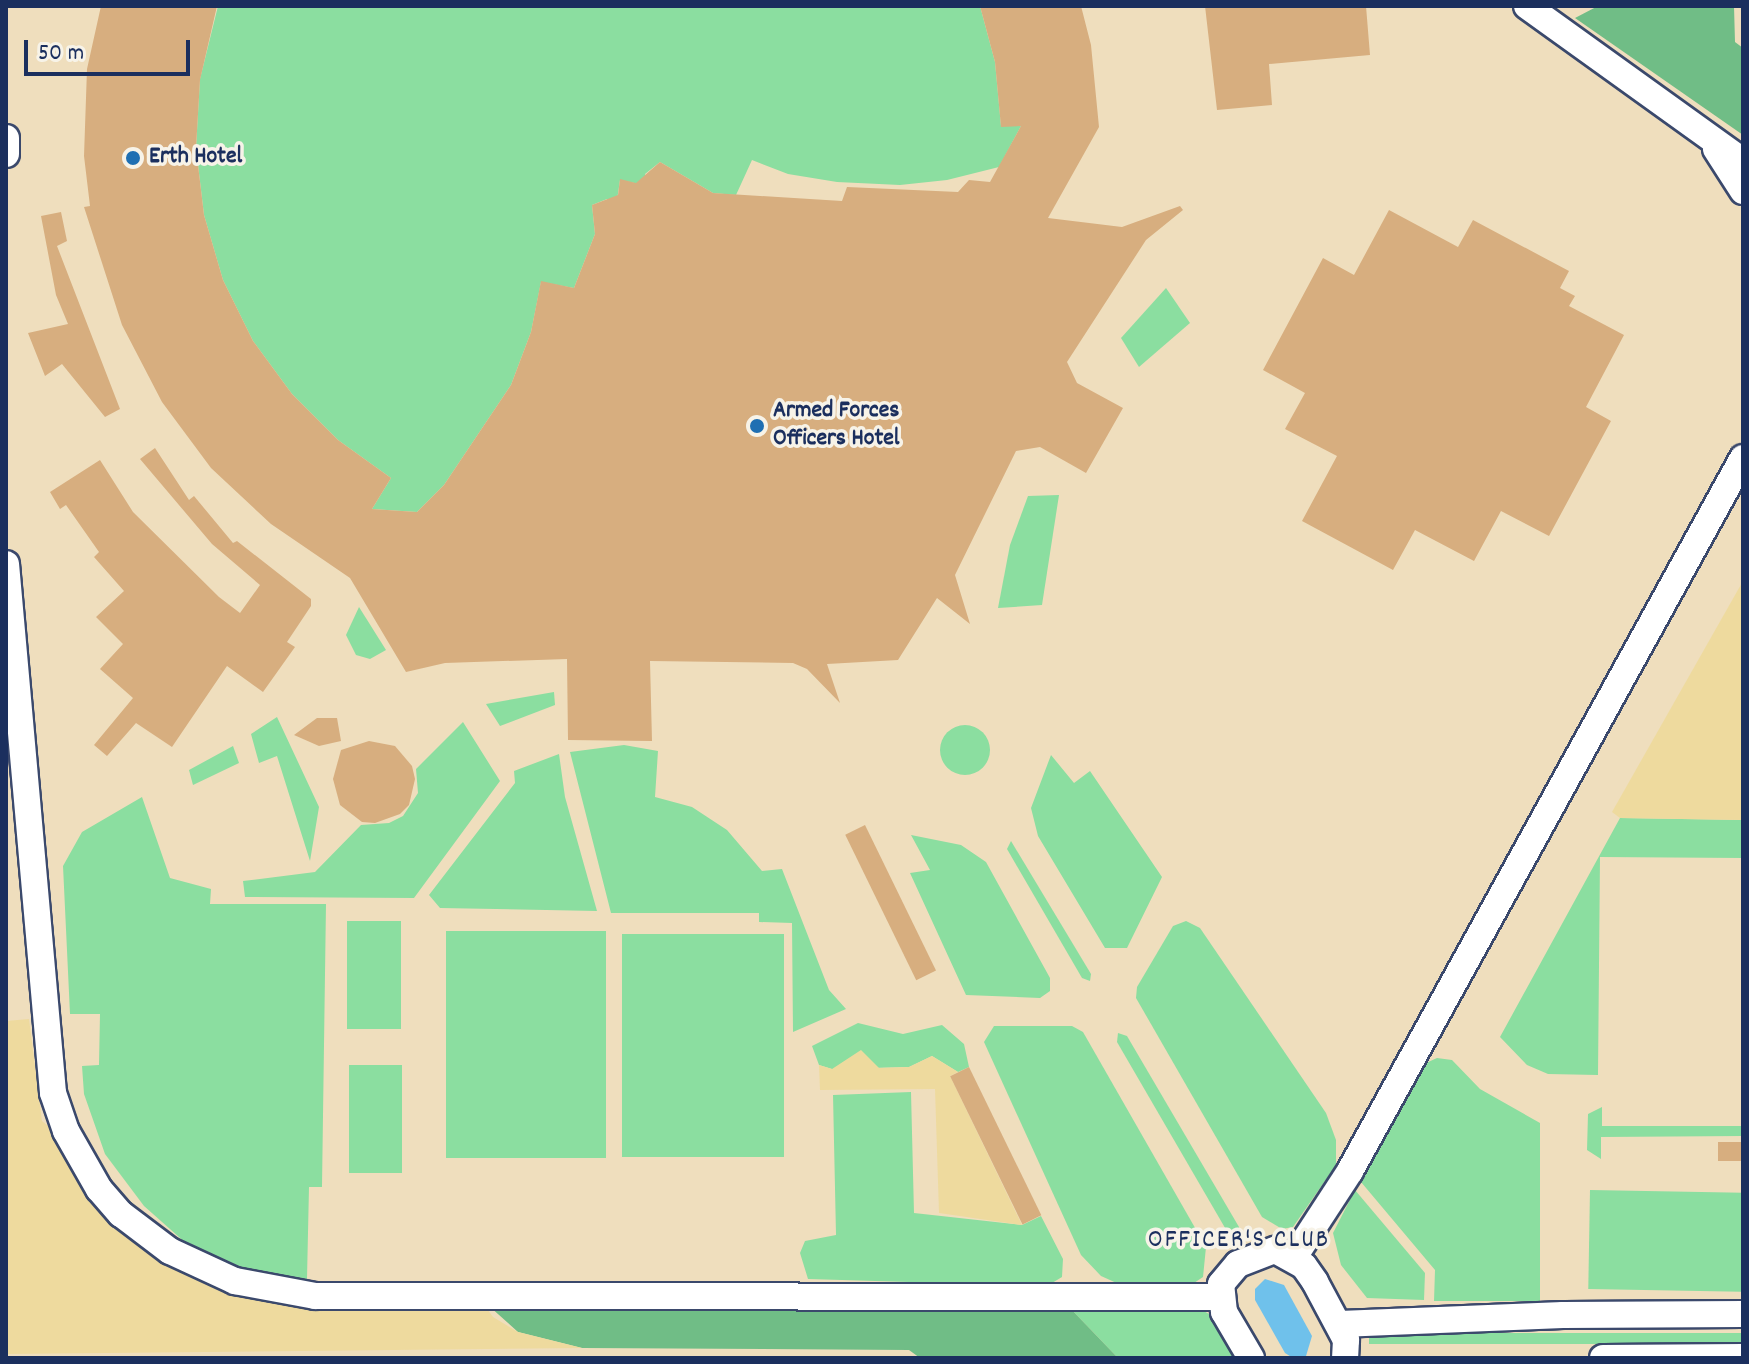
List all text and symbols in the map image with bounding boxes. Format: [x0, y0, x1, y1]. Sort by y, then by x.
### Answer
scale bar [28, 24, 194, 74]
text: 50 m [38, 37, 84, 71]
place label: Erth Hotel [149, 144, 242, 172]
marker: Erth Hotel [124, 149, 142, 167]
place label: Armed Forces Officers Hotel [773, 398, 900, 454]
marker: Armed Forces Officers Hotel [748, 417, 766, 435]
district label: OFFICER'S CLUB [1148, 1225, 1330, 1257]

